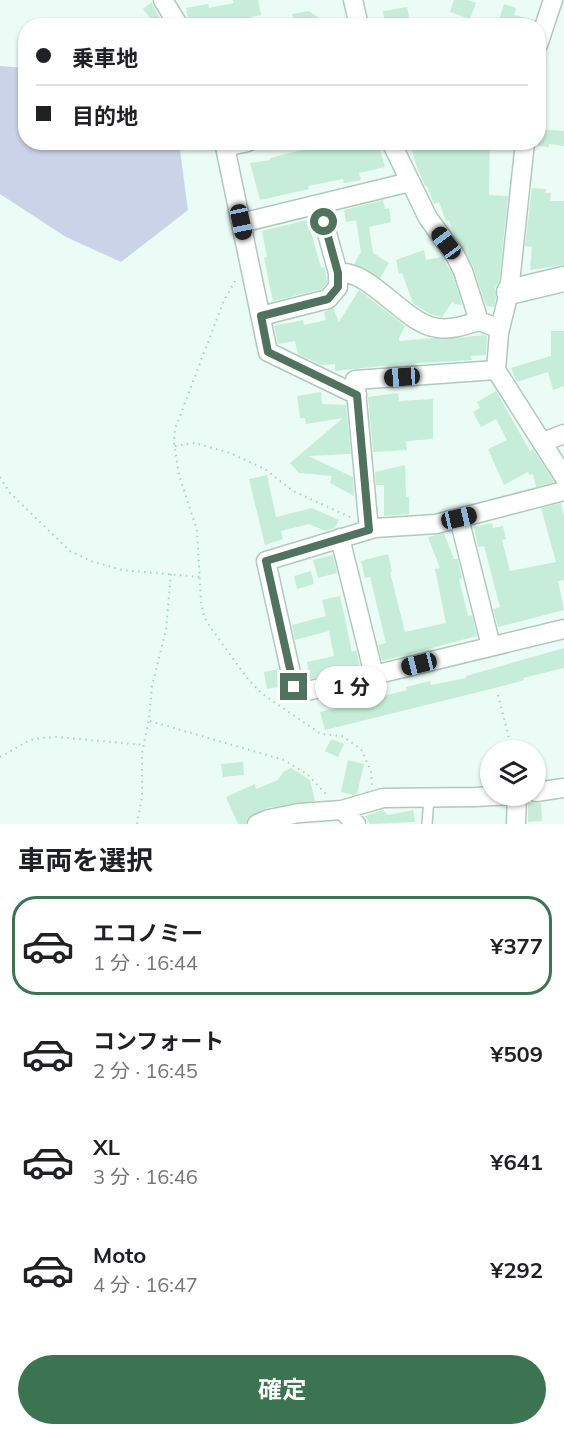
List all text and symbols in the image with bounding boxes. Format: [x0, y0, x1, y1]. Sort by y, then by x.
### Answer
text: 乗車地 [72, 44, 138, 72]
text: 目的地 [72, 102, 138, 130]
car [228, 203, 254, 241]
route start [310, 208, 337, 235]
car [428, 223, 464, 263]
car [383, 367, 421, 387]
car [439, 505, 479, 531]
car [399, 651, 439, 677]
callout: 1 分 [315, 666, 387, 708]
route end [280, 673, 307, 700]
text: 1 分 [332, 674, 370, 699]
map controls [480, 740, 546, 806]
button: layers [480, 740, 546, 806]
text: 車両を選択 [18, 843, 153, 877]
icon: car [21, 919, 75, 973]
text: エコノミー [93, 919, 203, 947]
text: ¥377 [490, 932, 543, 960]
text: 1 分 · 16:44 [93, 950, 198, 975]
icon: car [21, 1027, 75, 1081]
text: コンフォート [93, 1027, 224, 1055]
text: ¥509 [490, 1040, 543, 1068]
text: 2 分 · 16:45 [93, 1058, 198, 1083]
text: XL [93, 1133, 120, 1161]
icon: car [21, 1135, 75, 1189]
text: ¥641 [490, 1148, 543, 1176]
text: 3 分 · 16:46 [93, 1164, 198, 1189]
text: Moto [93, 1241, 146, 1269]
icon: car [21, 1243, 75, 1297]
text: ¥292 [490, 1256, 543, 1284]
text: 4 分 · 16:47 [93, 1272, 198, 1297]
button: 確定 [18, 1355, 546, 1424]

